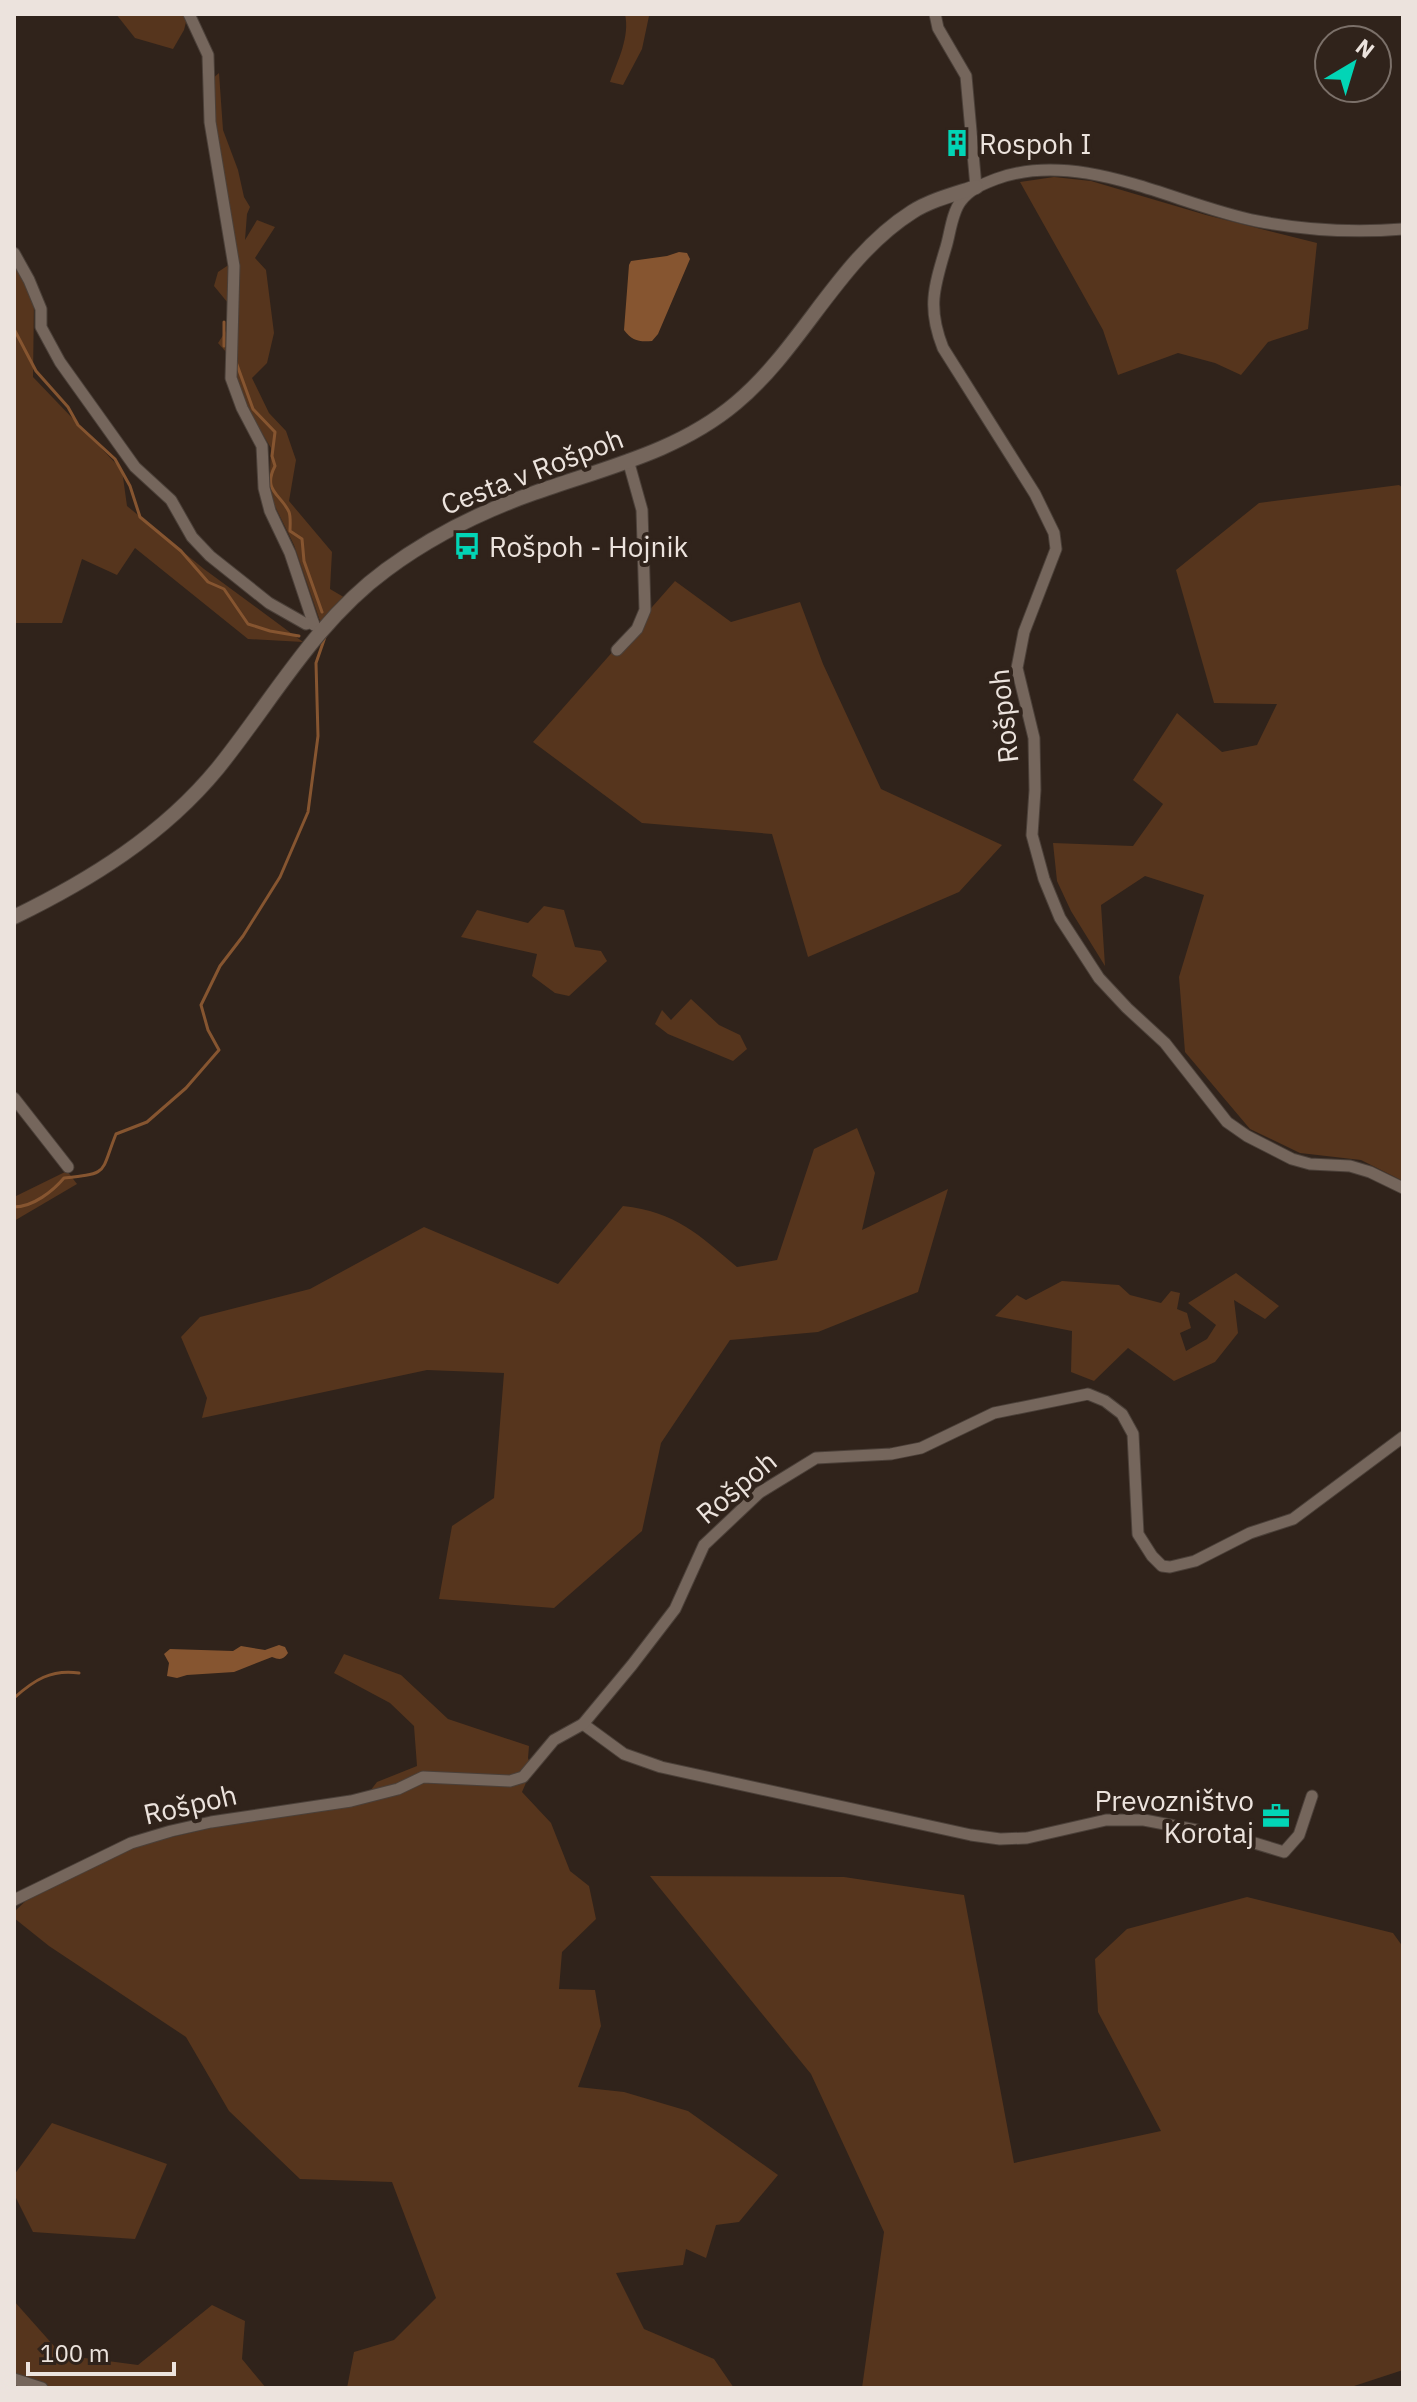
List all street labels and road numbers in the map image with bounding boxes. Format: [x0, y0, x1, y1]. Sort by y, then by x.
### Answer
street label: Cesta v Rošpoh [435, 419, 629, 523]
street label: Rošpoh [980, 667, 1026, 765]
street label: Rošpoh [688, 1442, 784, 1532]
street label: Rošpoh [140, 1775, 240, 1833]

